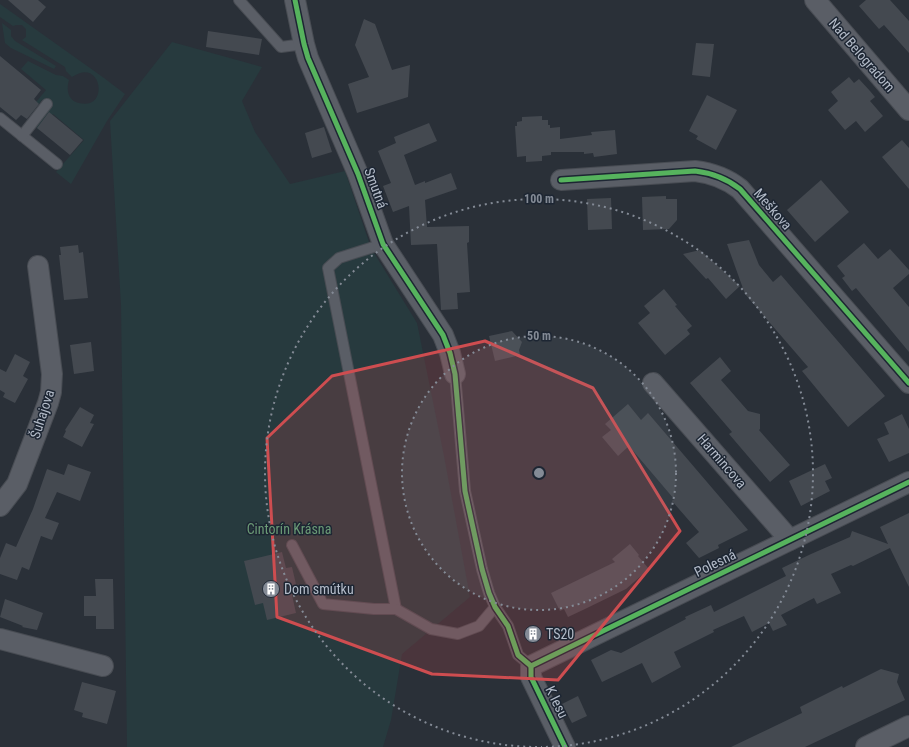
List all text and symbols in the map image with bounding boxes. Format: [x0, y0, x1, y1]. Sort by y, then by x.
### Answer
street label: Nad Belogradom [826, 15, 898, 95]
street label: Smutná [361, 165, 391, 211]
street label: Meškova [751, 185, 795, 233]
text: 100 m [524, 192, 554, 206]
text: 50 m [527, 329, 551, 343]
street label: Šuhajova [26, 387, 57, 440]
street label: Harmincova [694, 431, 750, 491]
centre of rings [532, 466, 546, 480]
park label: Cintorín Krásna [247, 521, 331, 537]
street label: Polesná [692, 546, 738, 580]
building icon: Dom smútku [261, 579, 281, 599]
place label: Dom smútku [284, 581, 354, 597]
building icon: TS20 [523, 624, 543, 644]
place label: TS20 [546, 626, 574, 642]
street label: K lesu [542, 683, 572, 721]

